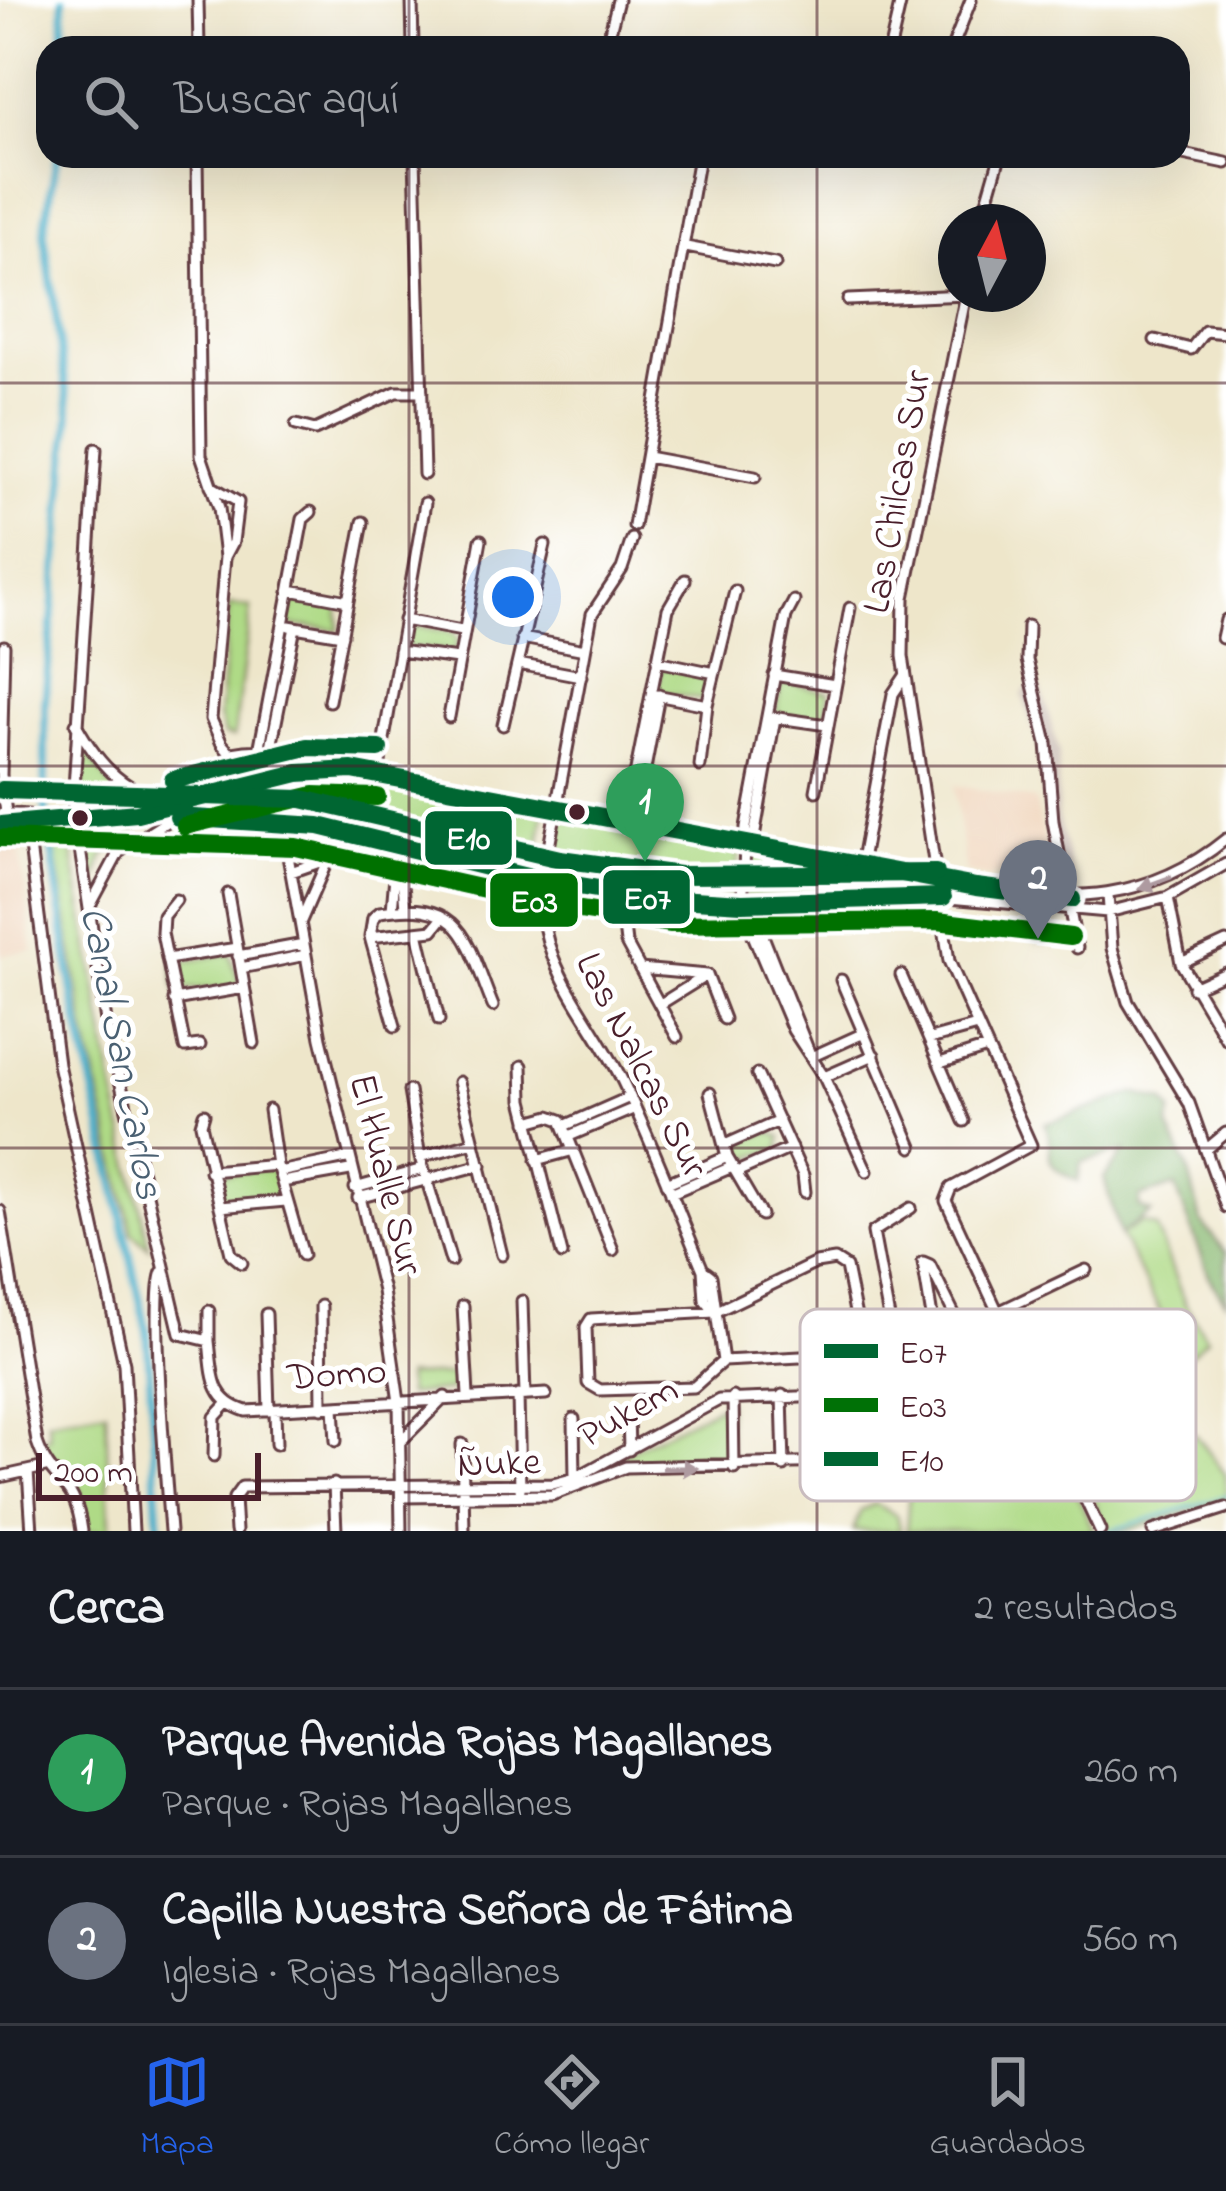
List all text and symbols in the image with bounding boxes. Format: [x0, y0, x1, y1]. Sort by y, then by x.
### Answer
search box [36, 36, 1190, 168]
icon: search [78, 69, 144, 135]
text: Buscar aquí [174, 69, 399, 135]
north arrow [938, 204, 1046, 312]
street label: Las Chilcas Sur [850, 365, 949, 618]
your location [483, 567, 543, 627]
pin: 1 [606, 763, 684, 862]
unlabelled marker [566, 801, 588, 823]
unlabelled marker [69, 807, 91, 829]
line badge: E10 [423, 809, 514, 867]
text: E10 [446, 817, 490, 865]
pin: 2 [999, 840, 1077, 939]
line badge: E07 [601, 868, 692, 926]
line badge: E03 [488, 871, 580, 929]
one-way arrow [1136, 875, 1172, 893]
text: E07 [623, 877, 671, 925]
text: E03 [510, 880, 558, 928]
water label: Canal San Carlos [62, 902, 178, 1205]
street label: Las Nalcas Sur [559, 943, 722, 1189]
street label: El Hualle Sur [331, 1068, 437, 1282]
legend [800, 1309, 1196, 1501]
text: E07 [899, 1331, 947, 1379]
street label: Domo [284, 1344, 389, 1408]
street label: Pukem [568, 1363, 690, 1465]
text: E03 [899, 1385, 947, 1433]
street label: Ñuke [456, 1435, 542, 1495]
text: E10 [899, 1439, 944, 1487]
scale bar [36, 1447, 261, 1500]
text: 200 m [54, 1450, 133, 1498]
one-way arrow [662, 1458, 700, 1478]
text: Cerca [48, 1572, 165, 1647]
text: 2 resultados [974, 1581, 1178, 1638]
text: Parque Avenida Rojas Magallanes [162, 1711, 773, 1777]
text: 1 [81, 1744, 93, 1801]
text: 260 m [1085, 1744, 1178, 1801]
text: Parque · Rojas Magallanes [162, 1777, 573, 1834]
text: Capilla Nuestra Señora de Fátima [162, 1879, 793, 1945]
text: 2 [77, 1912, 97, 1969]
text: 560 m [1082, 1912, 1178, 1969]
text: Iglesia · Rojas Magallanes [162, 1945, 561, 2002]
tab: Mapa [140, 2049, 214, 2169]
tab: Cómo llegar [494, 2049, 649, 2169]
tab: Guardados [929, 2049, 1086, 2169]

